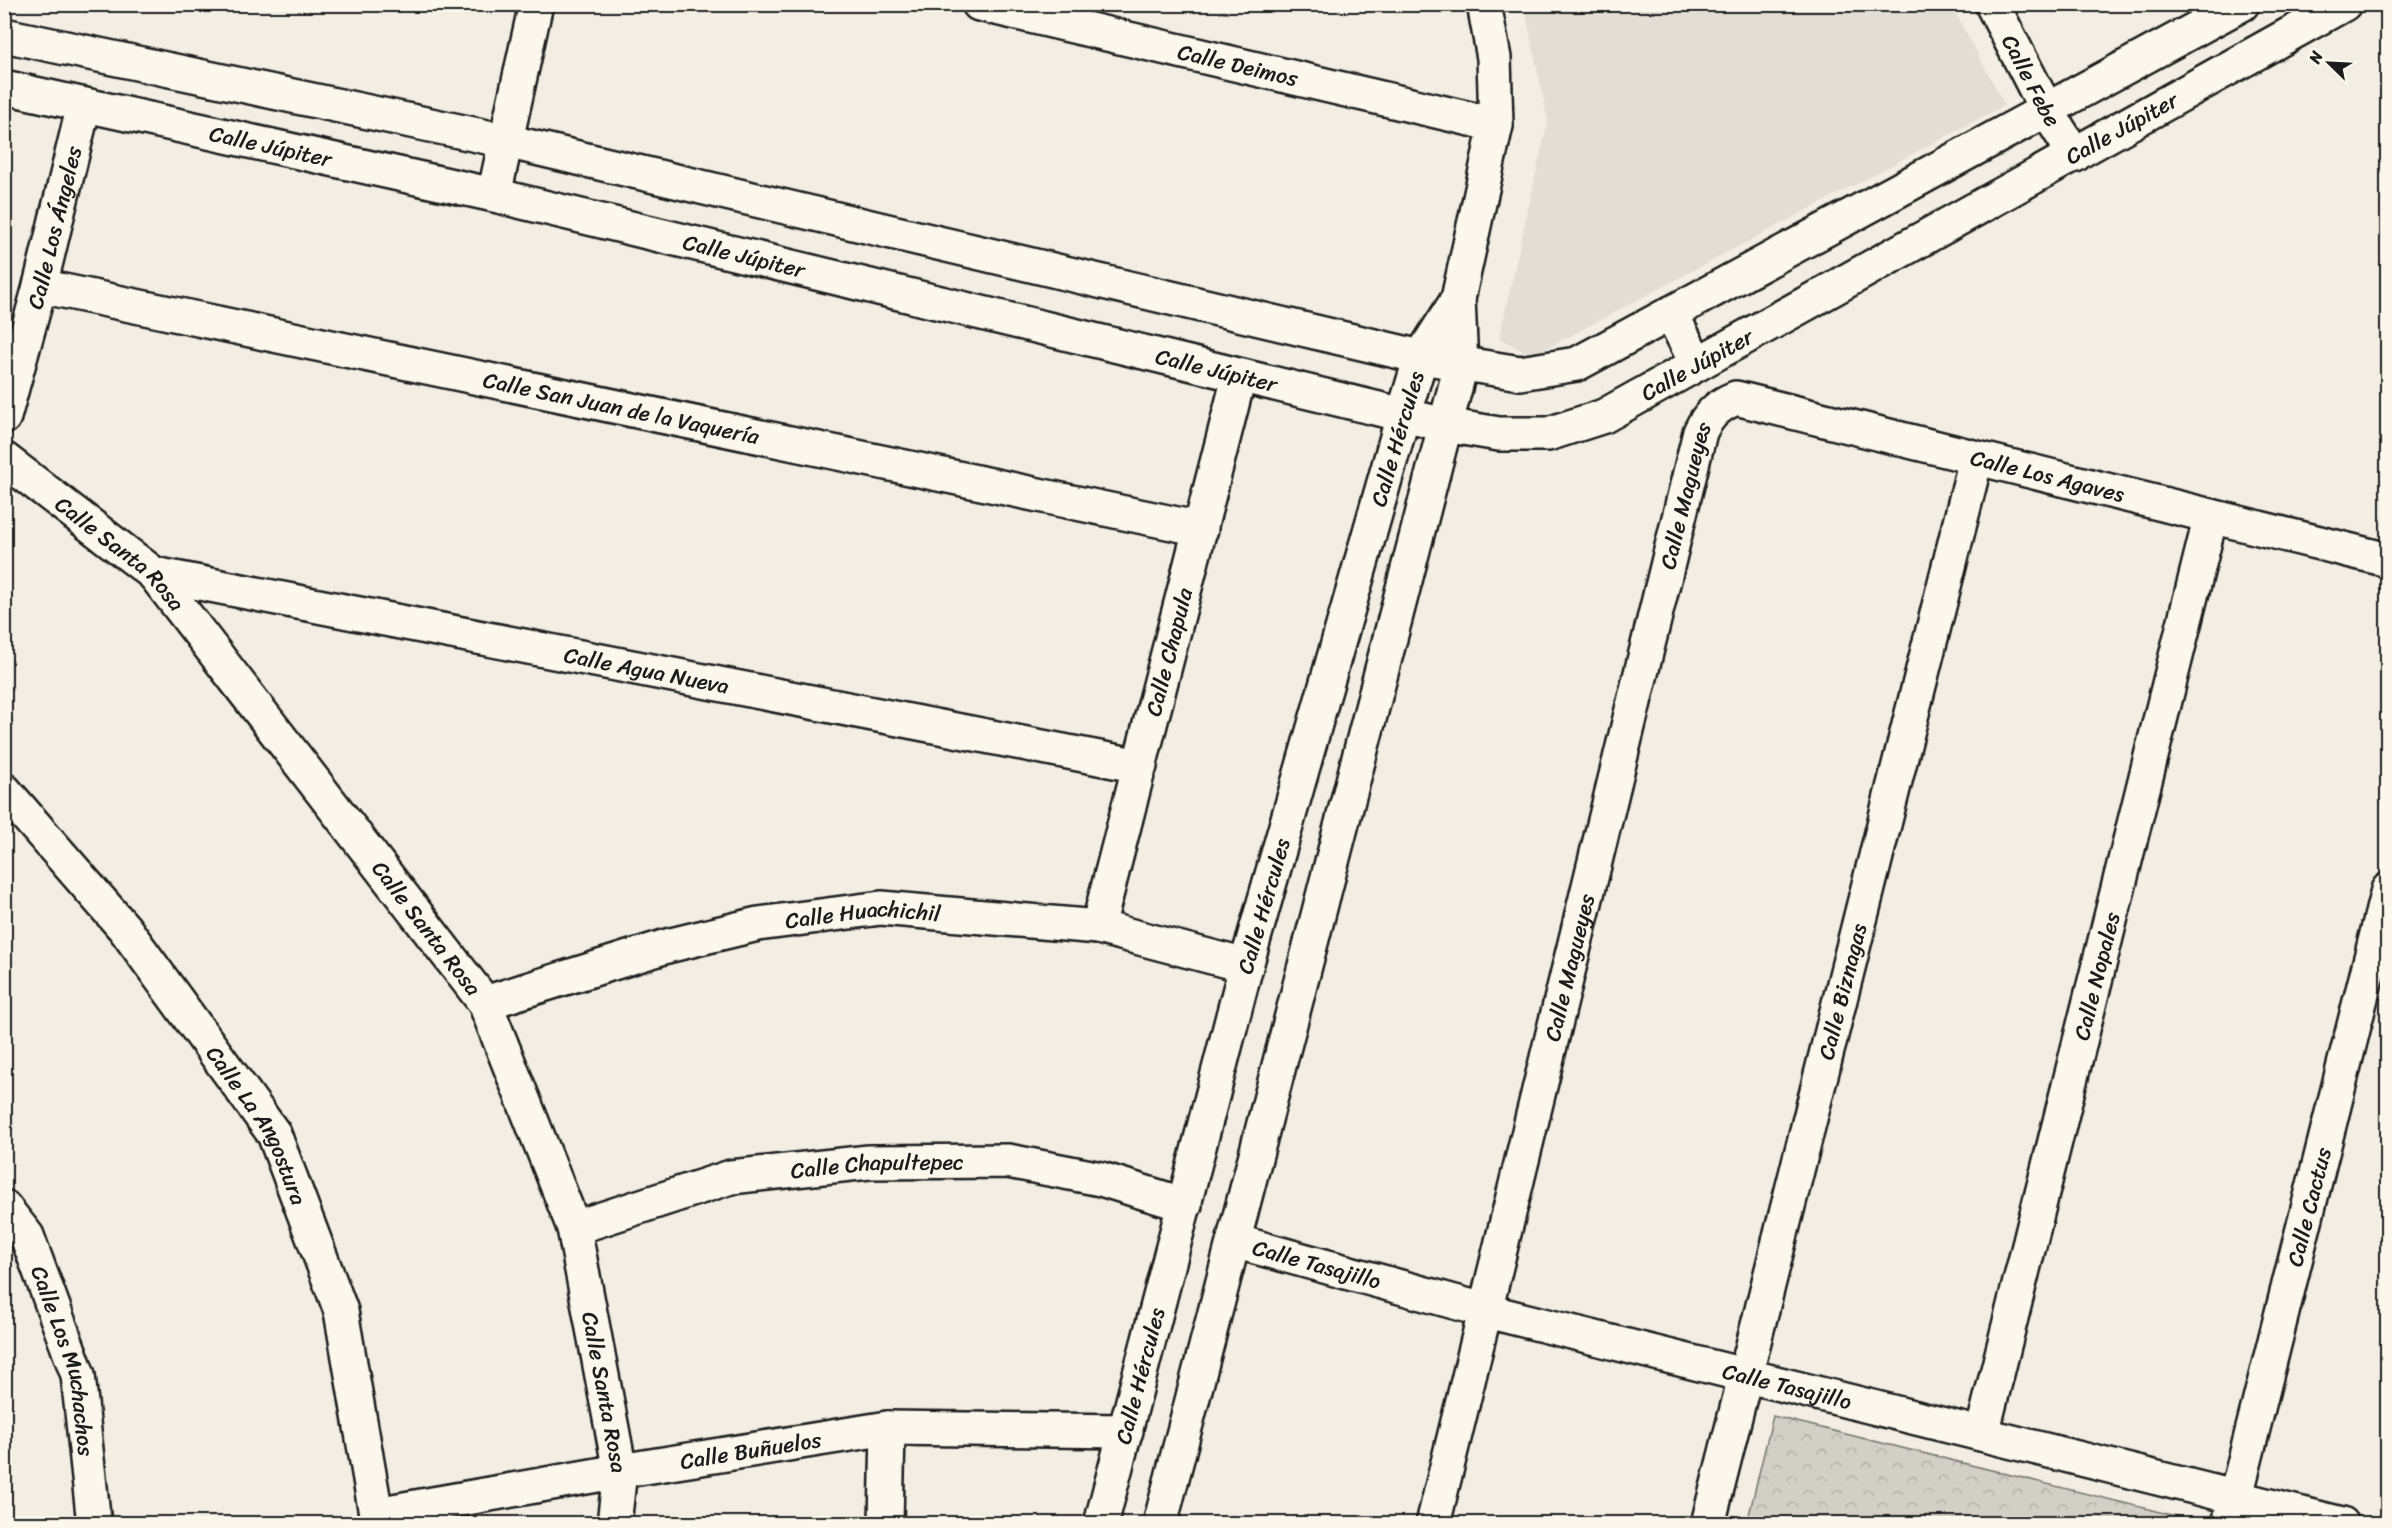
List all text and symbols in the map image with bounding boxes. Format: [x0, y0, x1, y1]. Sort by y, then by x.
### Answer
street label: Calle Febe [1991, 27, 2071, 135]
street label: Calle Deimos [1174, 32, 1303, 98]
north arrow [2299, 33, 2359, 93]
text: N [2300, 45, 2332, 69]
street label: Calle Júpiter [2058, 80, 2187, 176]
street label: Calle Júpiter [206, 114, 337, 179]
street label: Calle Los Ángeles [16, 141, 94, 314]
street label: Calle Júpiter [679, 222, 811, 290]
street label: Calle Júpiter [1633, 317, 1763, 412]
street label: Calle Júpiter [1151, 337, 1283, 404]
street label: Calle San Juan de la Vaquería [480, 360, 764, 456]
street label: Calle Hércules [1359, 366, 1436, 511]
street label: Calle Magueyes [1648, 413, 1723, 573]
street label: Calle Los Agaves [1966, 438, 2128, 514]
street label: Calle Santa Rosa [46, 486, 195, 620]
street label: Calle Chapula [1134, 583, 1204, 721]
street label: Calle Agua Nueva [561, 635, 733, 706]
street label: Calle Hércules [1226, 834, 1302, 978]
street label: Calle Santa Rosa [361, 852, 492, 1005]
street label: Calle Huachichil [783, 889, 943, 940]
street label: Calle Magueyes [1533, 889, 1607, 1045]
street label: Calle Nopales [2062, 907, 2132, 1044]
street label: Calle Biznagas [1807, 919, 1878, 1064]
street label: Calle La Angostura [196, 1037, 318, 1211]
street label: Calle Chapultepec [789, 1142, 964, 1190]
street label: Calle Cactus [2275, 1142, 2343, 1271]
street label: Calle Tasajillo [1248, 1228, 1386, 1301]
street label: Calle Los Muchachos [19, 1260, 106, 1459]
street label: Calle Hércules [1104, 1304, 1176, 1449]
street label: Calle Santa Rosa [570, 1309, 639, 1476]
street label: Calle Tasajillo [1718, 1351, 1856, 1421]
street label: Calle Buñuelos [677, 1420, 825, 1481]

